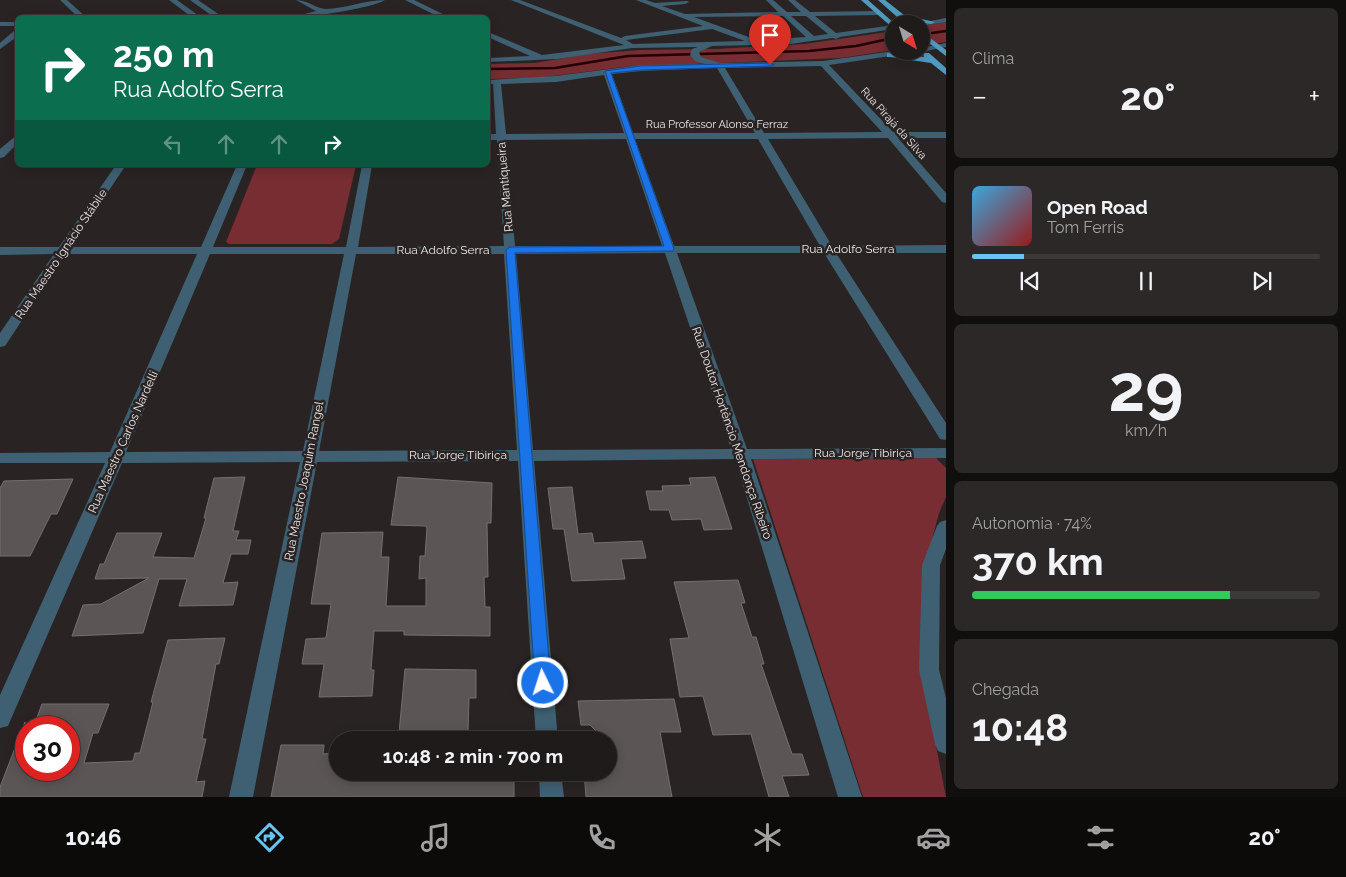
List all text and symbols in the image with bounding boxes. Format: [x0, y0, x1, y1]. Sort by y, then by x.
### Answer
pin [749, 14, 791, 65]
north arrow [885, 15, 930, 60]
map controls [885, 15, 930, 60]
icon: arrive [756, 21, 784, 49]
text: 250 m [113, 34, 215, 75]
icon: right [30, 35, 95, 100]
text: Clima [972, 49, 1014, 68]
text: 20° [1120, 74, 1175, 119]
text: Rua Adolfo Serra [113, 76, 284, 102]
text: − [972, 80, 987, 113]
text: + [1308, 80, 1320, 113]
street label: Rua Pirajá da Silva [858, 85, 929, 162]
street label: Rua Professor Alonso Ferraz [646, 118, 789, 131]
icon: left [159, 130, 187, 158]
icon: ahead [212, 130, 240, 158]
icon: ahead [265, 130, 293, 158]
icon: right [318, 130, 346, 158]
street label: Rua Mantiqueira [494, 142, 516, 232]
street label: Rua Maestro Ignácio Stábile [12, 186, 110, 322]
text: Open Road [1047, 196, 1148, 218]
text: Tom Ferris [1047, 218, 1124, 237]
street label: Rua Adolfo Serra [801, 242, 895, 256]
street label: Rua Adolfo Serra [396, 243, 490, 257]
icon: previous [1016, 267, 1044, 295]
icon: pause [1132, 267, 1160, 295]
icon: next [1248, 267, 1276, 295]
street label: Rua Doutor Hortêncio Mendonça Ribeiro [689, 325, 775, 541]
text: 29 [1109, 350, 1183, 426]
street label: Rua Maestro Carlos Nardelli [85, 369, 161, 515]
street label: Rua Maestro Joaquim Rangel [282, 400, 326, 562]
text: km/h [1125, 421, 1167, 440]
street label: Rua Jorge Tibiriça [814, 446, 912, 460]
street label: Rua Jorge Tibiriça [409, 448, 507, 462]
text: Autonomia · 74% [972, 514, 1092, 533]
text: 370 km [972, 539, 1104, 584]
position arrow [516, 656, 568, 708]
text: Chegada [972, 680, 1039, 699]
text: 10:48 [972, 705, 1068, 750]
speed limit sign: 30 [15, 716, 80, 781]
text: 10:48 · 2 min · 700 m [383, 745, 563, 767]
icon: directions [252, 820, 287, 855]
icon: music [418, 820, 453, 855]
icon: phone [584, 820, 619, 855]
icon: climate [750, 820, 785, 855]
icon: car [916, 820, 951, 855]
icon: filters [1083, 820, 1118, 855]
text: 10:46 [66, 824, 121, 850]
text: 20° [1249, 824, 1280, 850]

